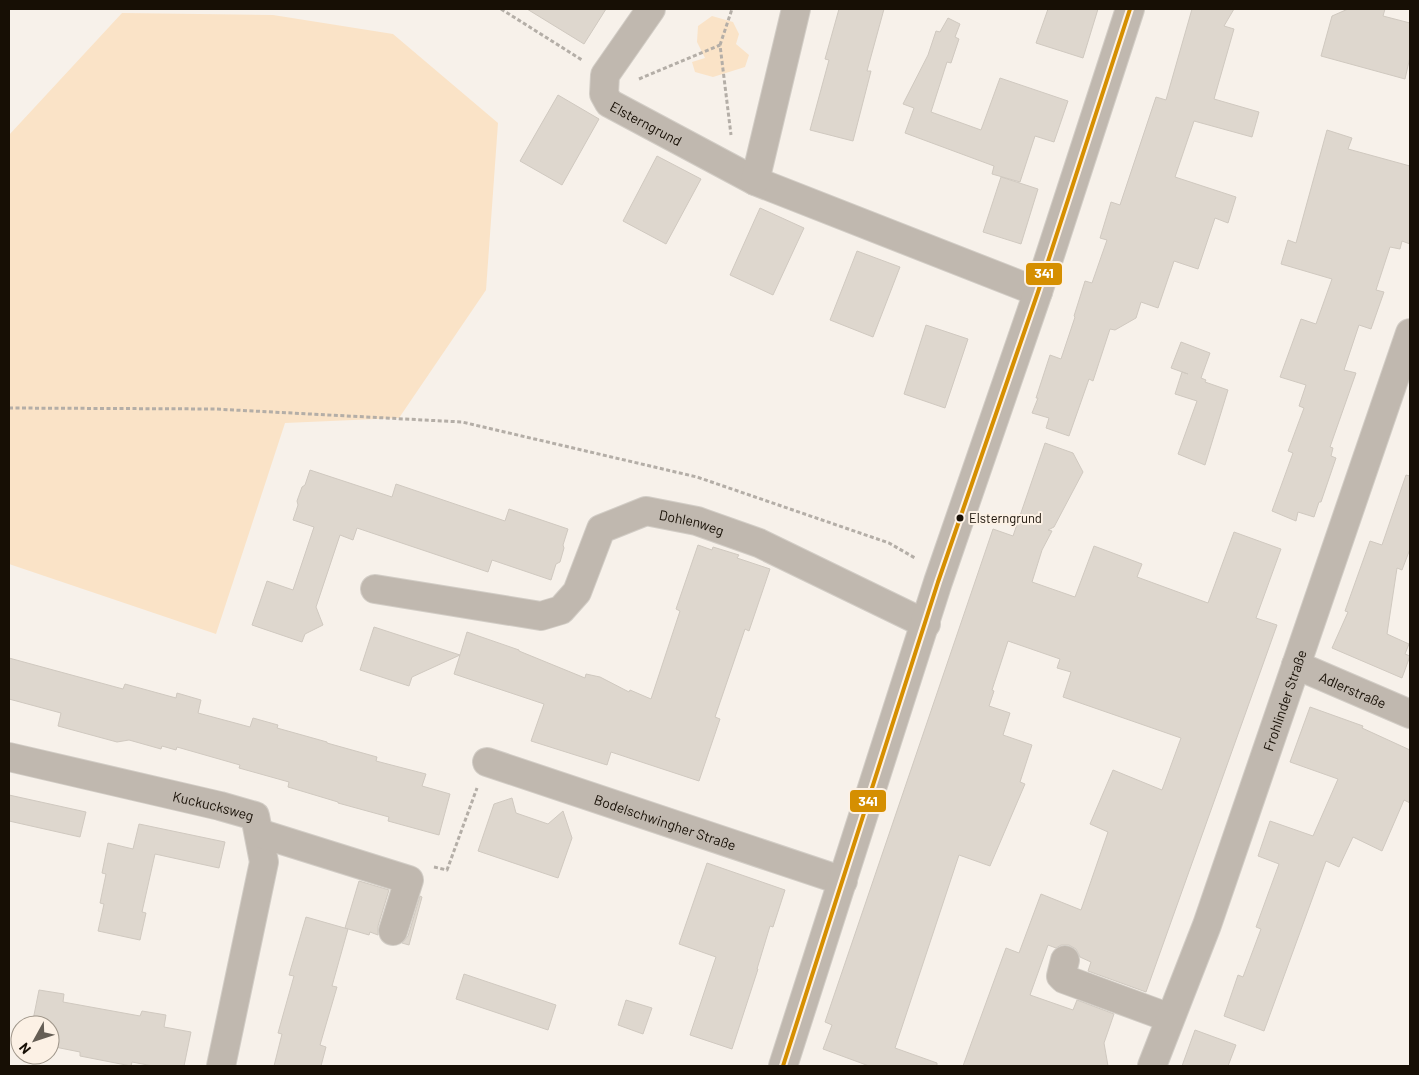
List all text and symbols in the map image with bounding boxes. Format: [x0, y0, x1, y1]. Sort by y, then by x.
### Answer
street label: Elsterngrund [608, 97, 685, 149]
line badge: 341 [1025, 262, 1063, 286]
text: 341 [1034, 264, 1054, 281]
street label: Dohlenweg [658, 505, 727, 539]
place label: Elsterngrund [969, 510, 1042, 526]
marker: Elsterngrund [955, 513, 965, 523]
street label: Frohlinder Straße [1259, 647, 1309, 753]
street label: Adlerstraße [1317, 668, 1389, 711]
street label: Kuckucksweg [171, 787, 256, 824]
line badge: 341 [849, 789, 887, 813]
street label: Bodelschwingher Straße [592, 790, 738, 853]
text: 341 [858, 792, 878, 809]
north arrow [10, 1015, 60, 1065]
text: N [15, 1040, 34, 1058]

